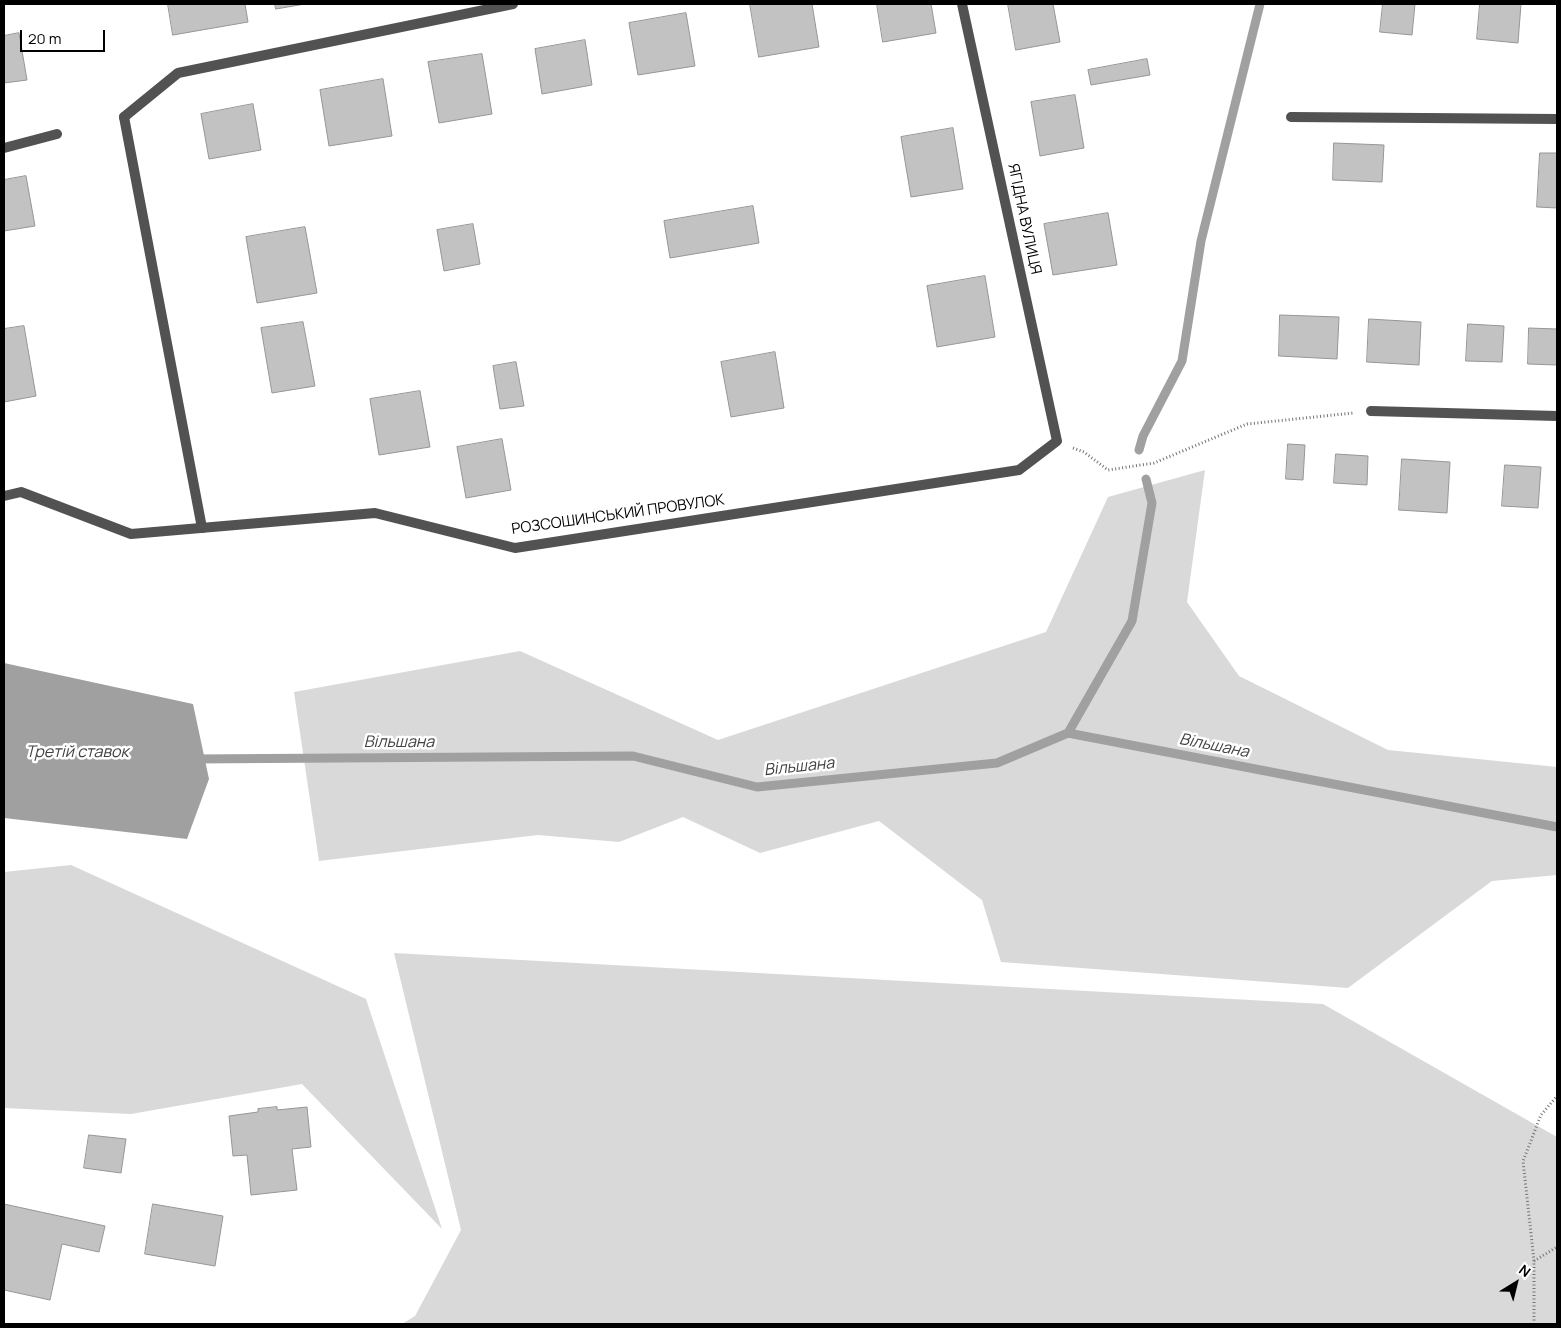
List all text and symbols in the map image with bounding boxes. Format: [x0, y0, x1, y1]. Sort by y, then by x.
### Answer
scale bar [22, 20, 108, 52]
text: 20 m [28, 28, 61, 49]
street label: ЯГІДНА ВУЛИЦЯ [1003, 162, 1045, 276]
street label: РОЗСОШИНСЬКИЙ ПРОВУЛОК [511, 491, 725, 539]
water label: Вільшана [1178, 730, 1250, 762]
water label: Вільшана [364, 733, 434, 753]
water label: Третій ставок [26, 743, 128, 763]
water label: Вільшана [763, 754, 835, 780]
north arrow [1491, 1258, 1541, 1308]
text: N [1515, 1260, 1535, 1281]

